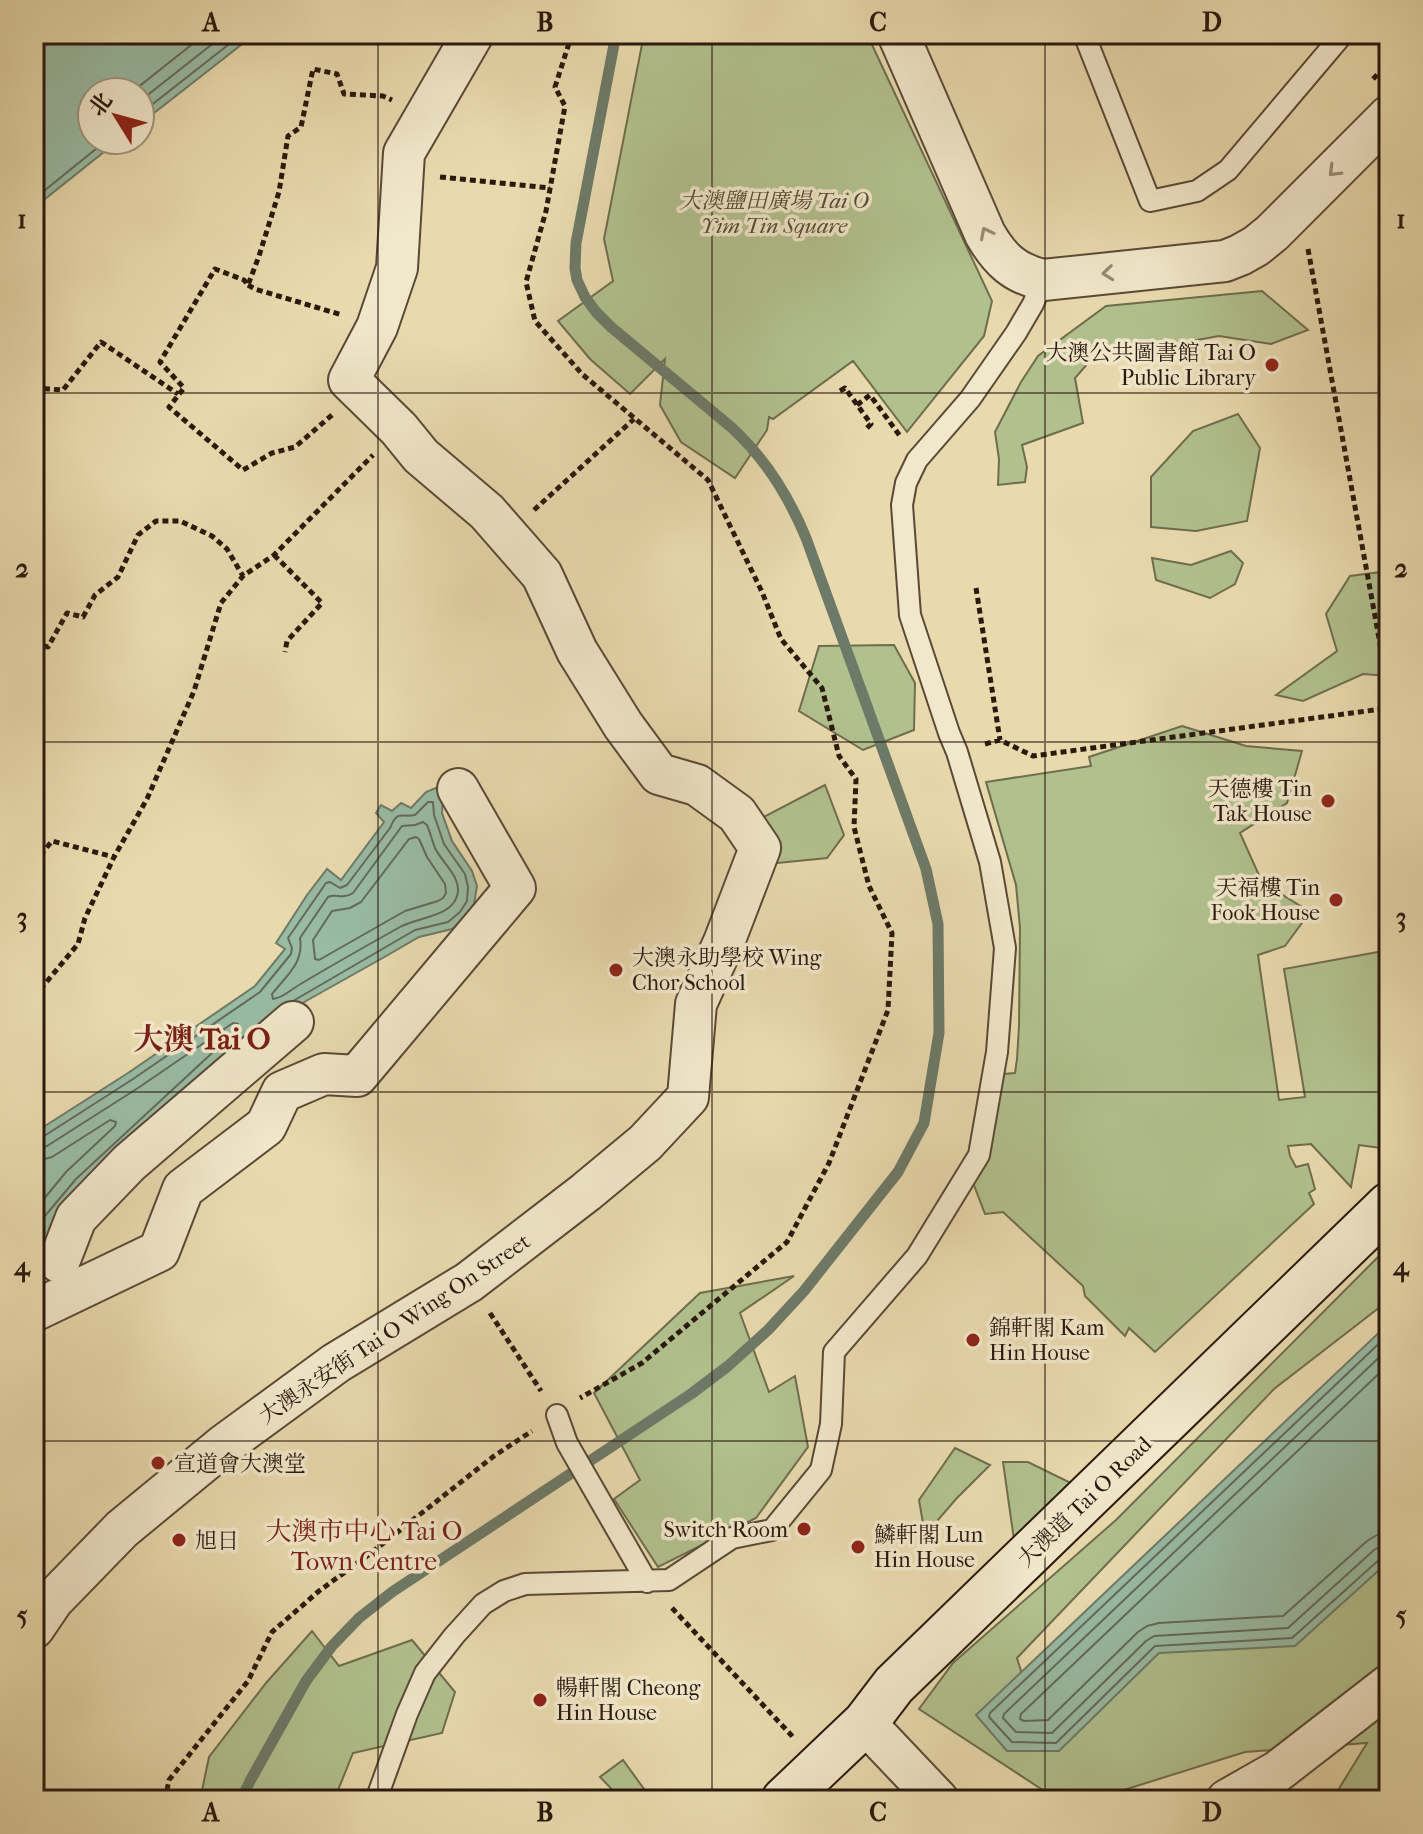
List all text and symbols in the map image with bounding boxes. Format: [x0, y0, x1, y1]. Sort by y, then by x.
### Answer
text: A [201, 7, 221, 38]
text: B [537, 7, 554, 38]
text: C [869, 7, 887, 38]
text: D [1202, 7, 1222, 38]
north arrow [76, 76, 156, 156]
text: 北 [84, 88, 118, 121]
one-way arrow [1329, 162, 1343, 176]
park label: 大澳鹽田廣場 Tai O Yim Tin Square [679, 188, 869, 239]
text: 1 [17, 204, 27, 235]
text: 1 [1396, 204, 1406, 235]
one-way arrow [980, 227, 995, 242]
one-way arrow [1101, 265, 1114, 282]
place label: 大澳公共圖書館 Tai O Public Library [1046, 340, 1257, 391]
marker: 大澳公共圖書館 Tai O Public Library [1263, 356, 1281, 374]
text: 2 [15, 553, 29, 584]
text: 2 [1394, 553, 1408, 584]
place label: 天德樓 Tin Tak House [1208, 776, 1312, 827]
marker: 天德樓 Tin Tak House [1319, 792, 1337, 810]
place label: 天福樓 Tin Fook House [1211, 875, 1320, 926]
marker: 天福樓 Tin Fook House [1327, 891, 1345, 909]
text: 3 [17, 902, 27, 933]
text: 3 [1396, 902, 1406, 933]
place label: 大澳永助學校 Wing Chor School [632, 945, 821, 996]
marker: 大澳永助學校 Wing Chor School [607, 961, 625, 979]
district label: 大澳 Tai O [133, 1022, 271, 1057]
street label: 大澳永安街 Tai O Wing On Street [254, 1228, 535, 1429]
text: 4 [13, 1251, 31, 1283]
text: 4 [1392, 1251, 1410, 1283]
place label: 錦軒閣 Kam Hin House [989, 1315, 1105, 1366]
marker: 錦軒閣 Kam Hin House [964, 1331, 982, 1349]
street label: 大澳道 Tai O Road [1012, 1430, 1158, 1572]
place label: 宣道會大澳堂 [174, 1451, 306, 1477]
marker: 宣道會大澳堂 [149, 1454, 167, 1472]
district label: 大澳市中心 Tai O Town Centre [266, 1516, 462, 1577]
place label: Switch Room [664, 1517, 789, 1543]
marker: Switch Room [795, 1520, 813, 1538]
place label: 鱗軒閣 Lun Hin House [874, 1522, 983, 1573]
place label: 旭日 [195, 1528, 239, 1554]
marker: 旭日 [170, 1531, 188, 1549]
marker: 鱗軒閣 Lun Hin House [849, 1538, 867, 1556]
text: 5 [16, 1600, 28, 1631]
text: 5 [1395, 1600, 1407, 1631]
place label: 暢軒閣 Cheong Hin House [556, 1675, 700, 1726]
marker: 暢軒閣 Cheong Hin House [531, 1691, 549, 1709]
text: A [201, 1797, 221, 1828]
text: B [537, 1797, 554, 1828]
text: C [869, 1797, 887, 1828]
text: D [1202, 1797, 1222, 1828]

